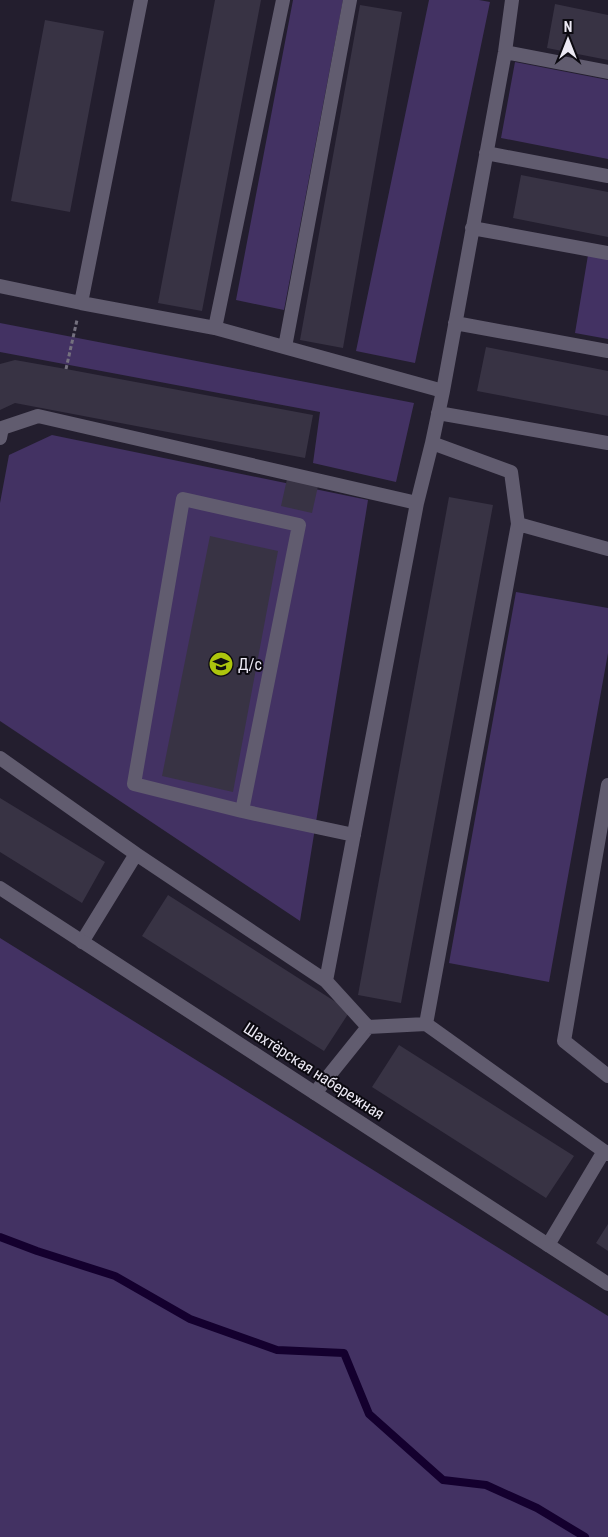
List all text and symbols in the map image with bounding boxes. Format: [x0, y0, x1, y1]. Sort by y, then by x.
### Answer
north arrow [543, 15, 593, 65]
text: N [564, 19, 572, 35]
school or university icon: Д/с [208, 651, 234, 677]
place label: Д/с [238, 655, 262, 674]
street label: Шахтёрская набережная [240, 1018, 388, 1124]

